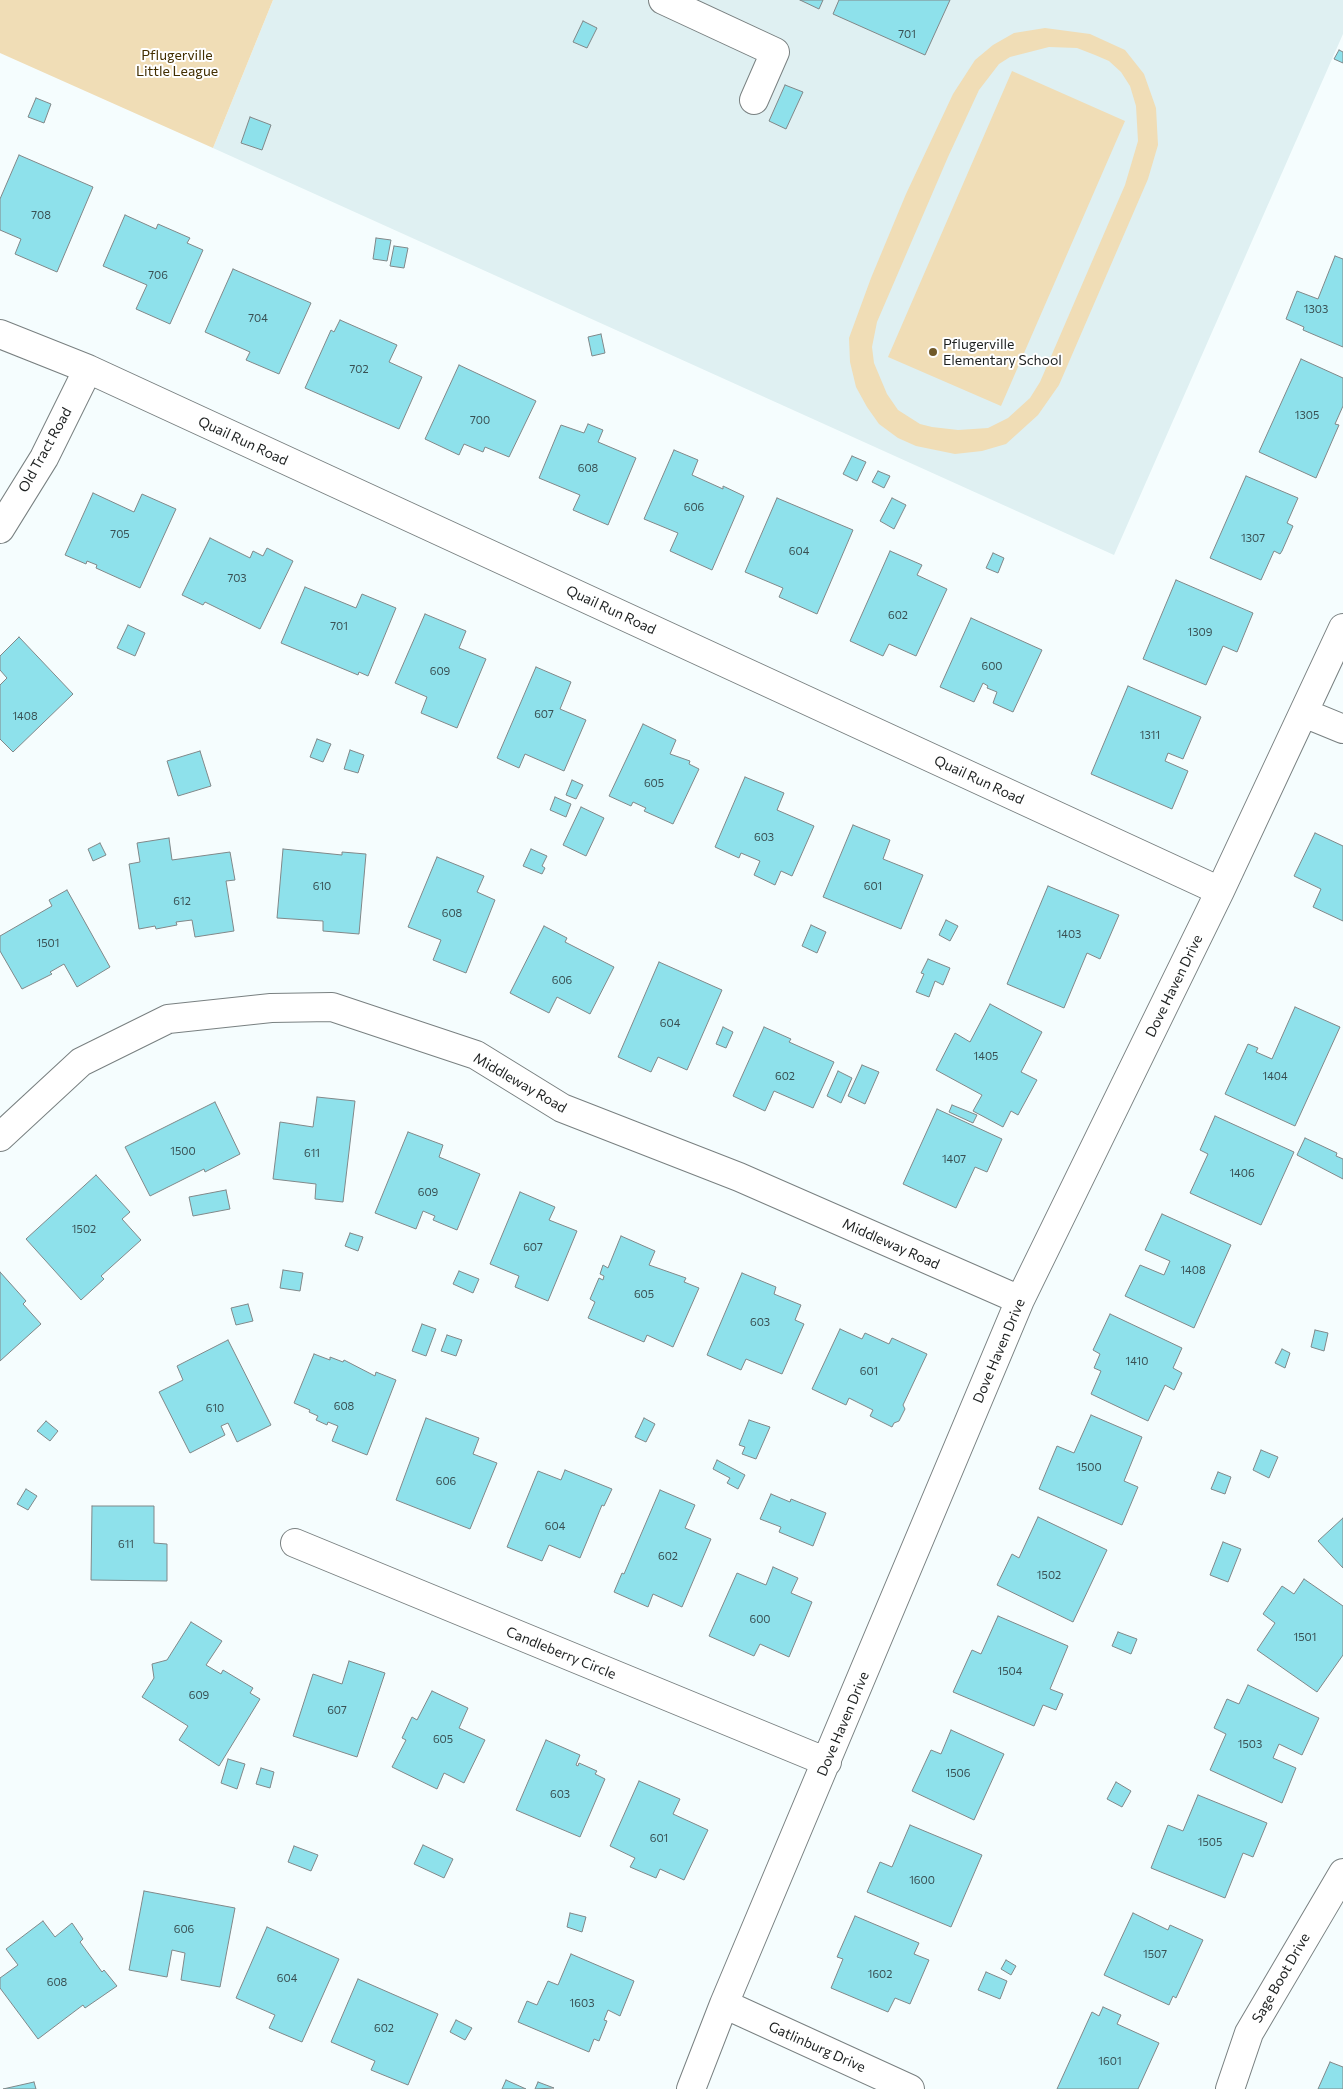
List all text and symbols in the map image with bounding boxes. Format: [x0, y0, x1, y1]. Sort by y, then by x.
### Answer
house number: 701 [898, 27, 916, 41]
park label: Pflugerville Little League [136, 47, 218, 80]
house number: 708 [31, 208, 51, 222]
house number: 706 [148, 268, 168, 282]
house number: 1303 [1304, 302, 1328, 316]
house number: 704 [248, 311, 268, 325]
place label: Pflugerville Elementary School [943, 336, 1062, 368]
marker: Pflugerville Elementary School [927, 346, 939, 358]
house number: 702 [349, 362, 369, 376]
street label: Old Tract Road [15, 405, 75, 495]
house number: 1305 [1295, 408, 1319, 422]
street label: Quail Run Road [196, 413, 290, 469]
house number: 700 [470, 413, 490, 427]
house number: 608 [578, 461, 598, 475]
house number: 606 [684, 500, 704, 514]
house number: 705 [110, 527, 130, 541]
house number: 1307 [1241, 531, 1265, 545]
house number: 604 [789, 544, 809, 558]
house number: 703 [227, 571, 247, 585]
street label: Quail Run Road [564, 582, 658, 638]
house number: 602 [888, 608, 908, 622]
house number: 701 [330, 619, 348, 633]
house number: 1309 [1188, 625, 1212, 639]
house number: 600 [981, 659, 1003, 673]
house number: 609 [430, 664, 450, 678]
house number: 607 [534, 707, 554, 721]
house number: 1408 [12, 709, 38, 723]
house number: 1311 [1140, 728, 1160, 742]
street label: Quail Run Road [932, 752, 1026, 808]
house number: 605 [644, 776, 664, 790]
house number: 603 [754, 830, 774, 844]
house number: 610 [313, 879, 331, 893]
house number: 601 [864, 879, 882, 893]
house number: 612 [173, 894, 191, 908]
house number: 608 [442, 906, 462, 920]
house number: 1403 [1057, 927, 1081, 941]
street label: Dove Haven Drive [1142, 932, 1206, 1040]
house number: 1501 [37, 936, 59, 950]
house number: 606 [552, 973, 572, 987]
house number: 604 [660, 1016, 680, 1030]
house number: 1405 [974, 1049, 998, 1063]
street label: Middleway Road [470, 1050, 570, 1116]
house number: 602 [775, 1069, 795, 1083]
house number: 1404 [1262, 1069, 1288, 1083]
house number: 1500 [170, 1144, 196, 1158]
house number: 611 [304, 1146, 320, 1160]
house number: 1407 [942, 1152, 966, 1166]
house number: 1406 [1229, 1166, 1255, 1180]
house number: 609 [418, 1185, 438, 1199]
street label: Middleway Road [840, 1215, 942, 1273]
house number: 1502 [72, 1222, 96, 1236]
house number: 607 [523, 1240, 543, 1254]
house number: 1408 [1180, 1263, 1206, 1277]
house number: 605 [634, 1287, 654, 1301]
street label: Dove Haven Drive [969, 1296, 1029, 1406]
house number: 603 [750, 1315, 770, 1329]
house number: 1410 [1126, 1354, 1148, 1368]
house number: 601 [860, 1364, 878, 1378]
house number: 608 [334, 1399, 354, 1413]
house number: 610 [206, 1401, 224, 1415]
house number: 1500 [1076, 1460, 1102, 1474]
house number: 606 [436, 1474, 456, 1488]
house number: 604 [545, 1519, 565, 1533]
house number: 611 [118, 1537, 134, 1551]
house number: 602 [658, 1549, 678, 1563]
house number: 1502 [1037, 1568, 1061, 1582]
house number: 600 [749, 1612, 771, 1626]
street label: Candleberry Circle [504, 1623, 618, 1683]
house number: 1501 [1294, 1630, 1316, 1644]
house number: 1504 [998, 1664, 1022, 1678]
street label: Dove Haven Drive [813, 1669, 873, 1779]
house number: 609 [189, 1688, 209, 1702]
house number: 607 [327, 1703, 347, 1717]
house number: 605 [433, 1732, 453, 1746]
house number: 1503 [1238, 1737, 1262, 1751]
house number: 1506 [946, 1766, 970, 1780]
house number: 603 [550, 1787, 570, 1801]
house number: 601 [650, 1831, 668, 1845]
house number: 1505 [1198, 1835, 1222, 1849]
house number: 1600 [909, 1873, 935, 1887]
house number: 606 [174, 1922, 194, 1936]
street label: Sage Boot Drive [1248, 1930, 1314, 2026]
house number: 1507 [1143, 1947, 1167, 1961]
house number: 1602 [868, 1967, 892, 1981]
house number: 604 [277, 1971, 297, 1985]
house number: 608 [47, 1975, 67, 1989]
house number: 1603 [570, 1996, 594, 2010]
street label: Gatlinburg Drive [766, 2018, 868, 2076]
house number: 602 [374, 2021, 394, 2035]
house number: 1601 [1098, 2054, 1122, 2068]

